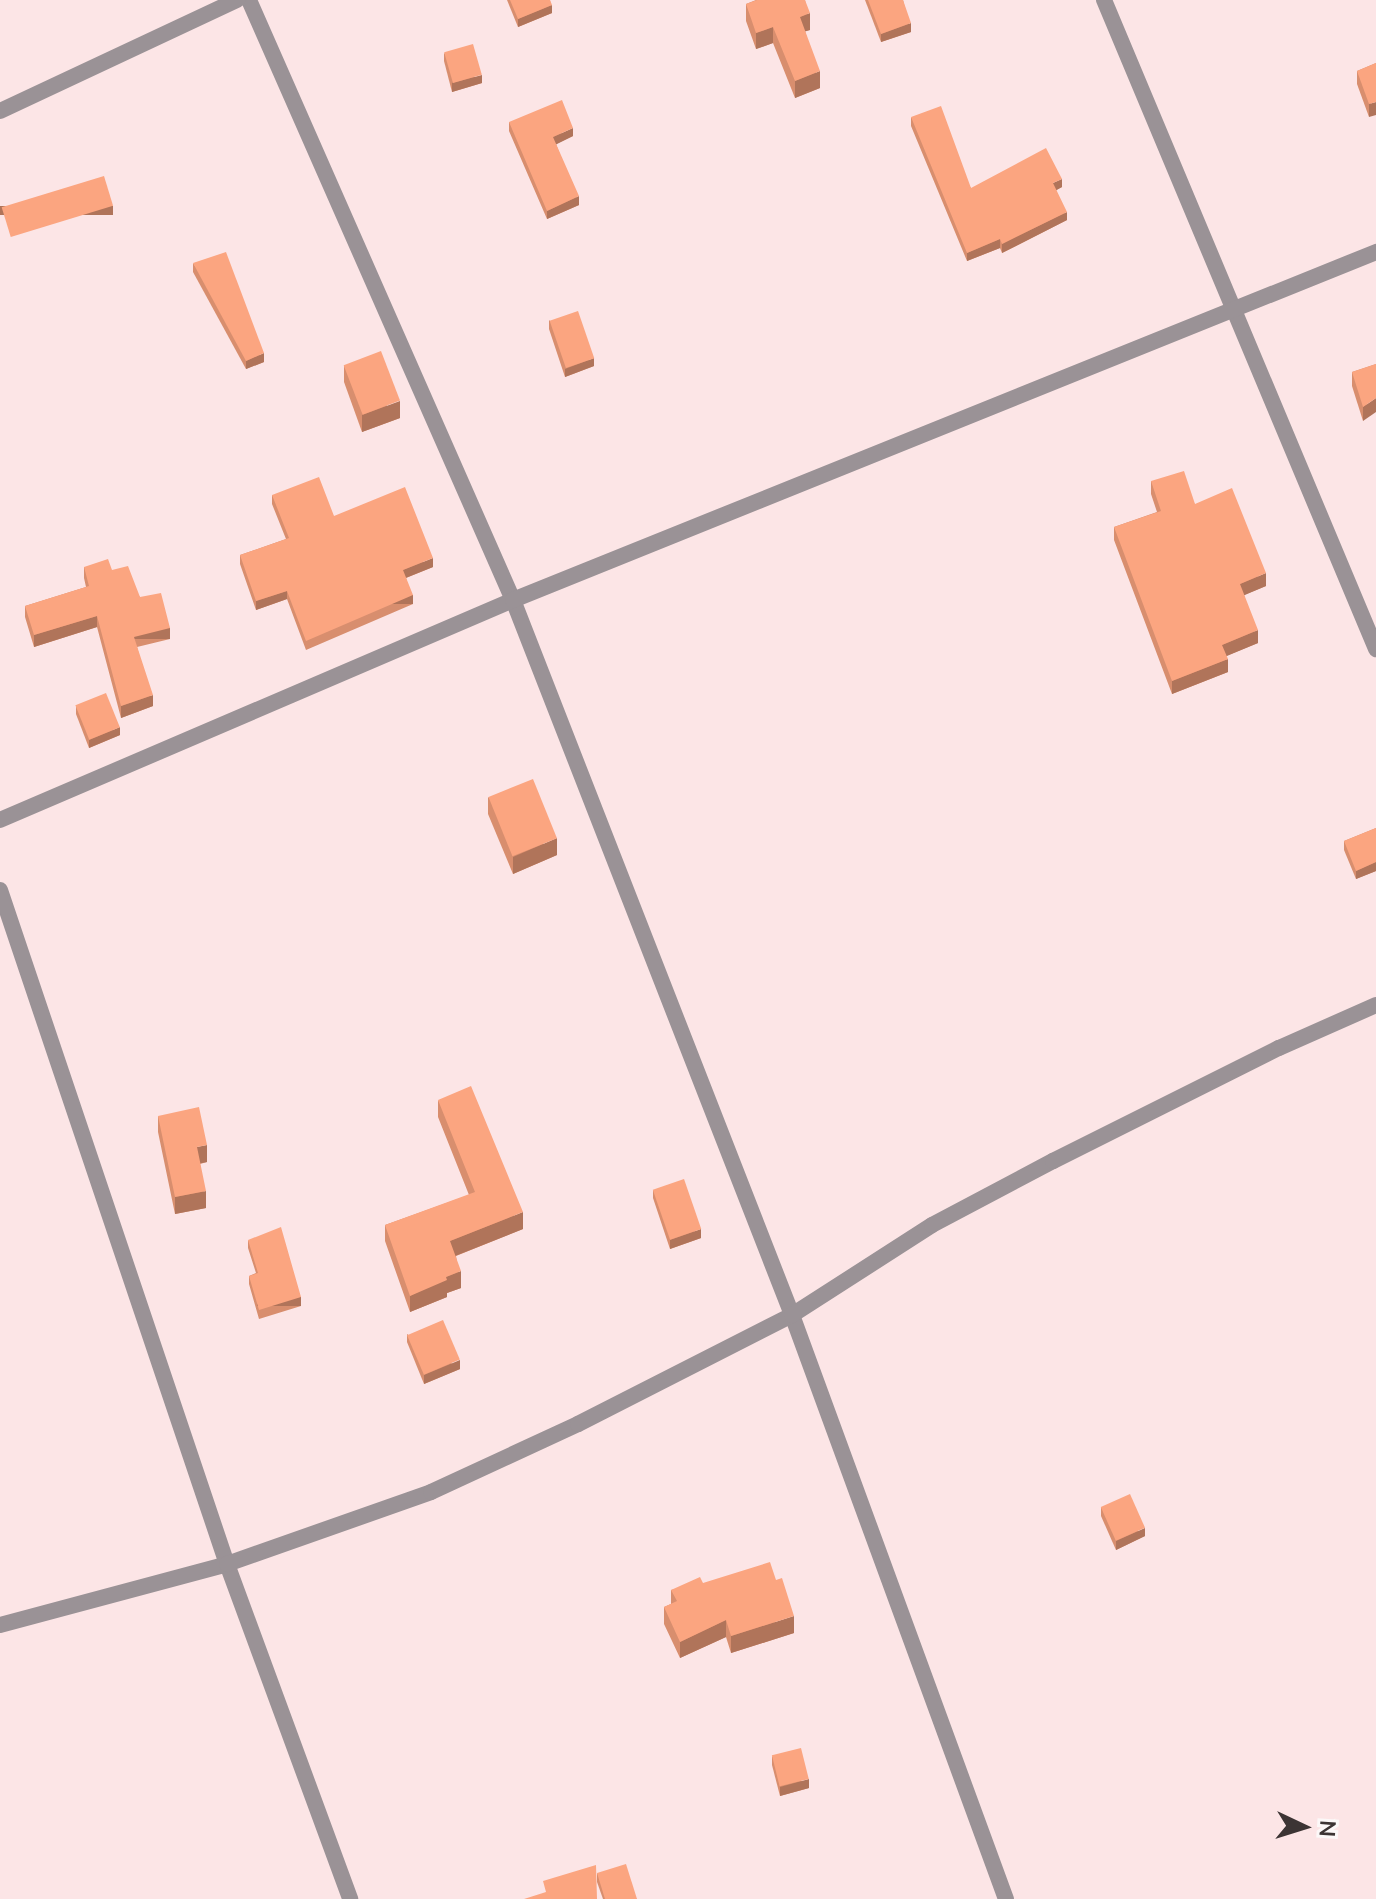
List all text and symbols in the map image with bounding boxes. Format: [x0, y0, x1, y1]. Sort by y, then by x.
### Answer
north arrow [1264, 1787, 1344, 1867]
text: N [1313, 1819, 1342, 1838]

